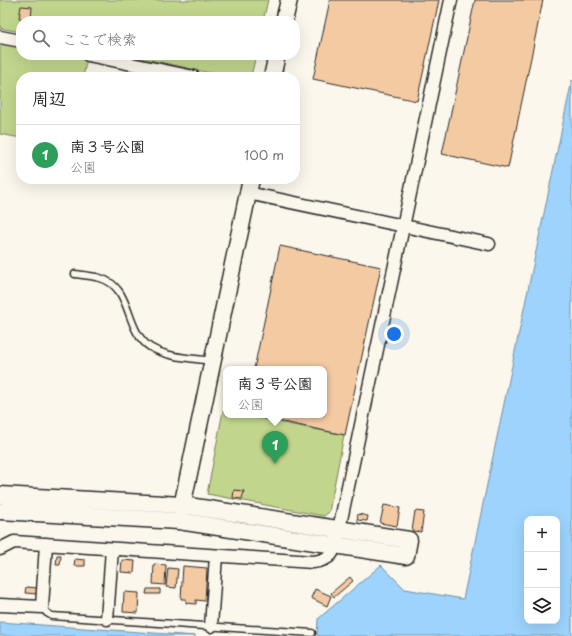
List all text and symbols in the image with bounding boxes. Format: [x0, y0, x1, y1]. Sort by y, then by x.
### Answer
search box [16, 16, 300, 60]
icon: search [30, 27, 52, 49]
text: ここで検索 [62, 27, 137, 50]
text: 周辺 [32, 85, 66, 111]
text: 南３号公園 [70, 134, 145, 157]
text: 1 [42, 145, 48, 164]
text: 100 m [244, 145, 284, 164]
text: 公園 [70, 157, 96, 176]
your location [384, 324, 404, 344]
popup [223, 366, 327, 418]
text: 南３号公園 [237, 371, 313, 394]
text: 公園 [237, 394, 264, 413]
pin: 1 [262, 431, 288, 464]
map controls [524, 516, 560, 624]
button: + [524, 516, 560, 552]
button: − [524, 552, 560, 588]
button: layers [524, 588, 560, 624]

